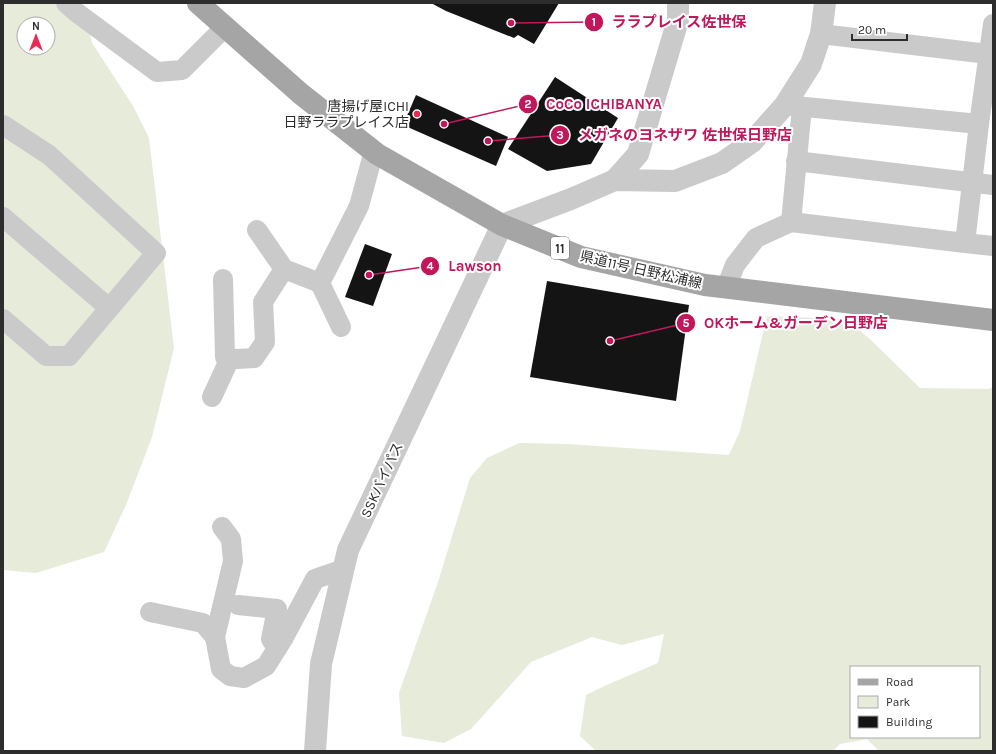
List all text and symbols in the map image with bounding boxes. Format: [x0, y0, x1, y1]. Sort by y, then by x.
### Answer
callout: ララプレイス佐世保 [584, 8, 755, 35]
text: ララプレイス佐世保 [612, 13, 747, 31]
text: 1 [592, 15, 596, 29]
north arrow [16, 16, 56, 56]
scale bar [852, 16, 907, 42]
text: N [32, 20, 40, 33]
text: 20 m [858, 23, 886, 37]
callout: CoCo ICHIBANYA [518, 90, 670, 117]
text: CoCo ICHIBANYA [546, 95, 663, 113]
text: 2 [524, 97, 532, 111]
place label: 唐揚げ屋ICHI 日野ララプレイス店 [283, 98, 409, 131]
marker: 唐揚げ屋ICHI 日野ララプレイス店 [412, 109, 422, 119]
callout: メガネのヨネザワ 佐世保日野店 [550, 122, 800, 149]
text: メガネのヨネザワ 佐世保日野店 [578, 126, 792, 144]
text: 3 [556, 128, 564, 142]
road number: 11 [551, 237, 569, 259]
street label: 県道11号 日野松浦線 [578, 248, 704, 292]
callout: Lawson [420, 253, 510, 280]
text: Lawson [448, 257, 502, 275]
text: 4 [426, 259, 434, 273]
callout: OKホーム&ガーデン日野店 [676, 309, 897, 336]
text: OKホーム&ガーデン日野店 [704, 314, 888, 332]
text: 5 [683, 316, 690, 330]
street label: SSKバイパス [357, 440, 407, 520]
legend [850, 666, 980, 738]
text: Road [886, 675, 914, 689]
text: Park [886, 695, 911, 709]
text: Building [886, 715, 933, 729]

